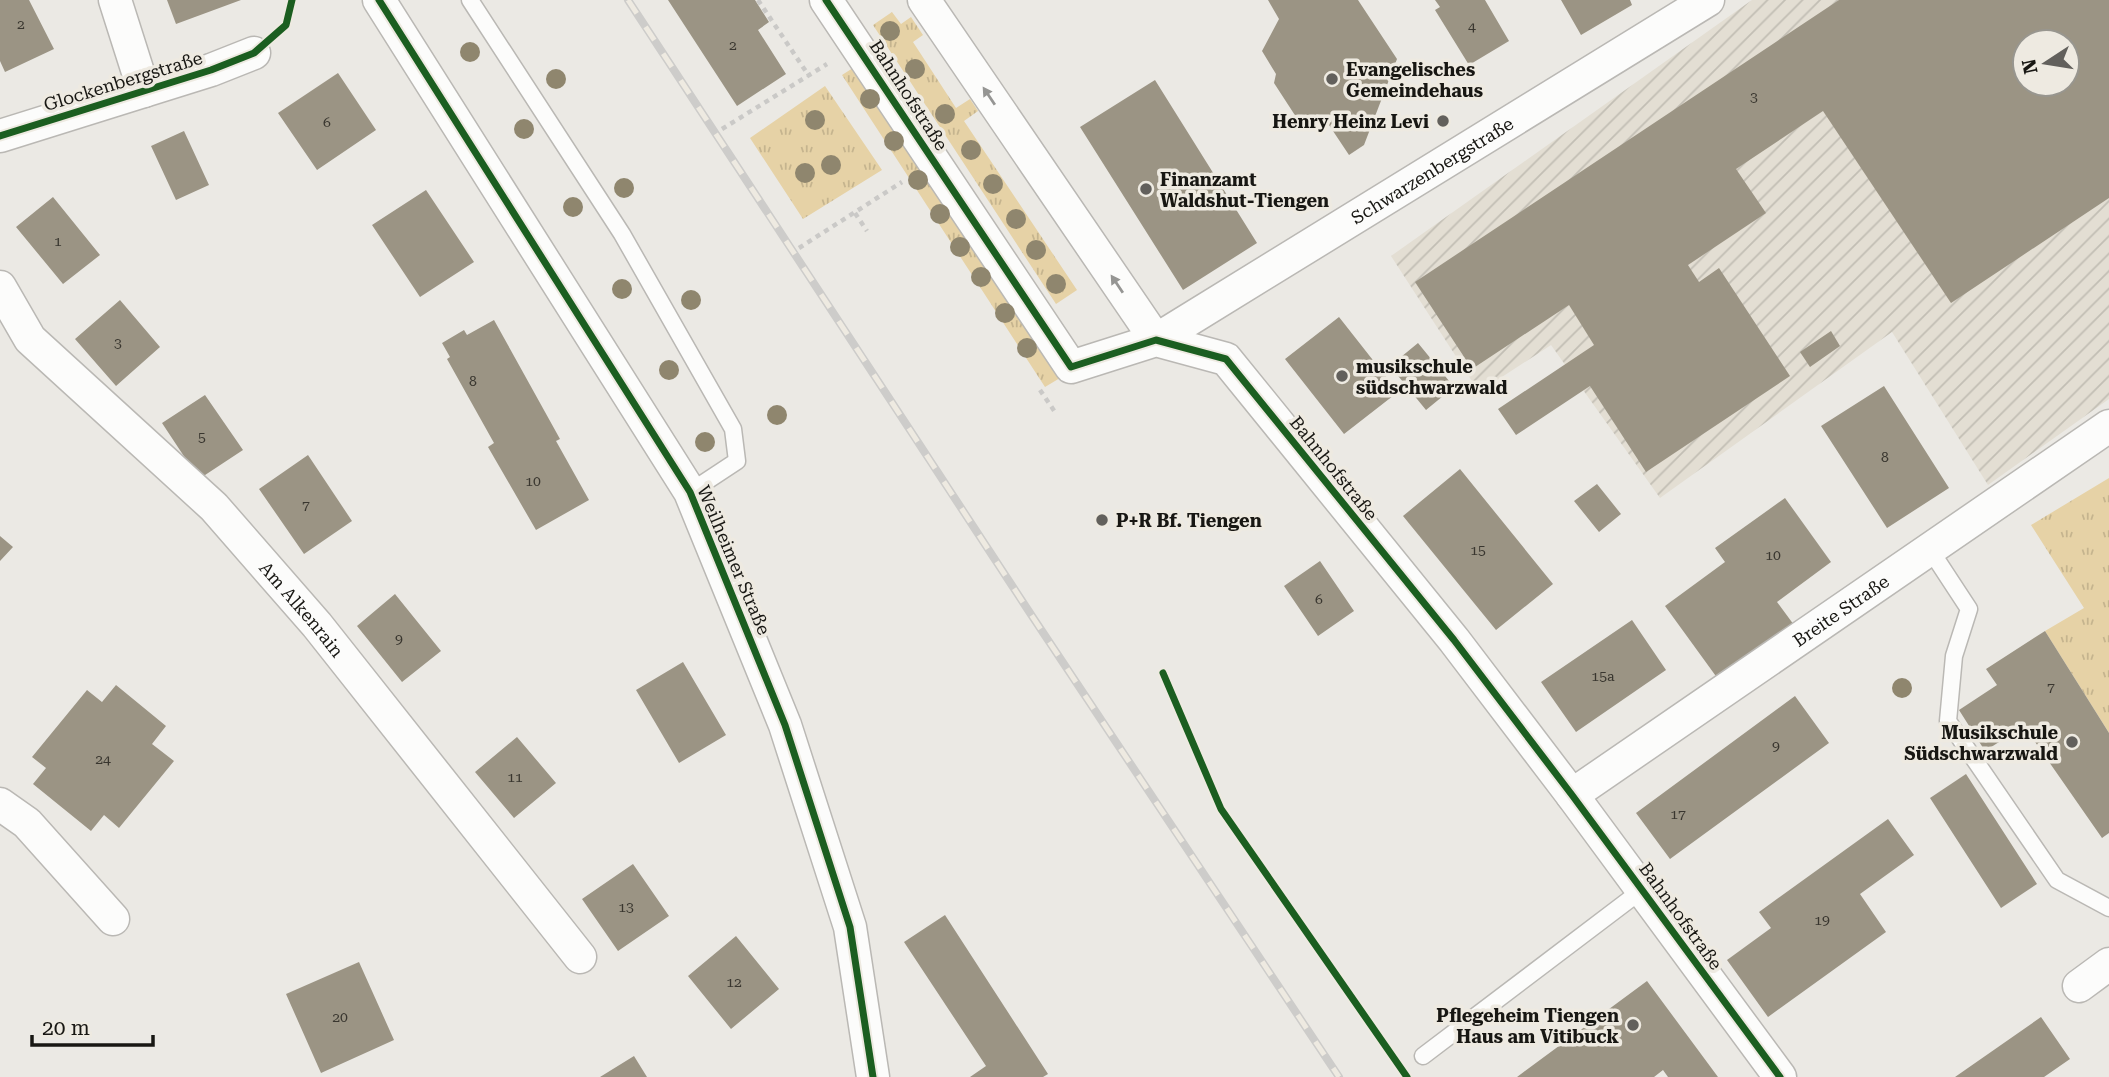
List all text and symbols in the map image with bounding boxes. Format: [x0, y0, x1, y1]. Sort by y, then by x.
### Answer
house number: 2 [17, 16, 25, 32]
house number: 4 [1468, 18, 1476, 34]
north arrow [2011, 28, 2081, 98]
street label: Bahnhofstraße [866, 36, 953, 154]
house number: 2 [729, 37, 737, 53]
street label: Glockenbergstraße [41, 47, 205, 115]
text: N [2017, 57, 2043, 76]
place label: Evangelisches Gemeindehaus [1346, 59, 1483, 101]
marker: Evangelisches Gemeindehaus [1324, 71, 1340, 87]
one-way arrow [982, 87, 996, 105]
house number: 3 [1750, 89, 1758, 105]
place label: Henry Heinz Levi [1272, 111, 1429, 132]
street label: Schwarzenbergstraße [1347, 112, 1517, 228]
marker: Henry Heinz Levi [1435, 113, 1451, 129]
house number: 6 [323, 114, 331, 130]
place label: Finanzamt Waldshut-Tiengen [1160, 169, 1329, 211]
marker: Finanzamt Waldshut-Tiengen [1138, 181, 1154, 197]
house number: 1 [54, 233, 62, 249]
one-way arrow [1110, 275, 1124, 293]
house number: 3 [114, 335, 122, 351]
place label: musikschule südschwarzwald [1356, 356, 1507, 398]
marker: musikschule südschwarzwald [1334, 368, 1350, 384]
house number: 8 [469, 373, 477, 389]
street label: Bahnhofstraße [1286, 412, 1382, 524]
house number: 5 [198, 429, 206, 445]
house number: 8 [1881, 449, 1889, 465]
house number: 10 [525, 473, 541, 489]
street label: Weilheimer Straße [693, 482, 775, 638]
house number: 7 [302, 497, 310, 513]
place label: P+R Bf. Tiengen [1116, 510, 1262, 531]
marker: P+R Bf. Tiengen [1094, 512, 1110, 528]
house number: 15 [1470, 542, 1486, 558]
house number: 10 [1765, 547, 1781, 563]
street label: Am Alkenrain [256, 557, 349, 661]
street label: Breite Straße [1789, 570, 1893, 651]
house number: 6 [1315, 591, 1323, 607]
house number: 9 [395, 631, 403, 647]
house number: 15a [1591, 668, 1615, 684]
house number: 7 [2047, 679, 2055, 695]
place label: Musikschule Südschwarzwald [1904, 722, 2058, 764]
marker: Musikschule Südschwarzwald [2064, 734, 2080, 750]
house number: 9 [1772, 738, 1780, 754]
house number: 24 [95, 751, 111, 767]
house number: 11 [507, 769, 523, 785]
house number: 17 [1670, 806, 1686, 822]
street label: Bahnhofstraße [1635, 858, 1727, 974]
house number: 13 [618, 899, 634, 915]
house number: 19 [1814, 912, 1830, 928]
house number: 12 [726, 974, 742, 990]
scale bar [32, 1004, 152, 1048]
place label: Pflegeheim Tiengen Haus am Vitibuck [1436, 1005, 1620, 1047]
house number: 20 [332, 1009, 348, 1025]
text: 20 m [42, 1016, 90, 1040]
marker: Pflegeheim Tiengen Haus am Vitibuck [1625, 1017, 1641, 1033]

